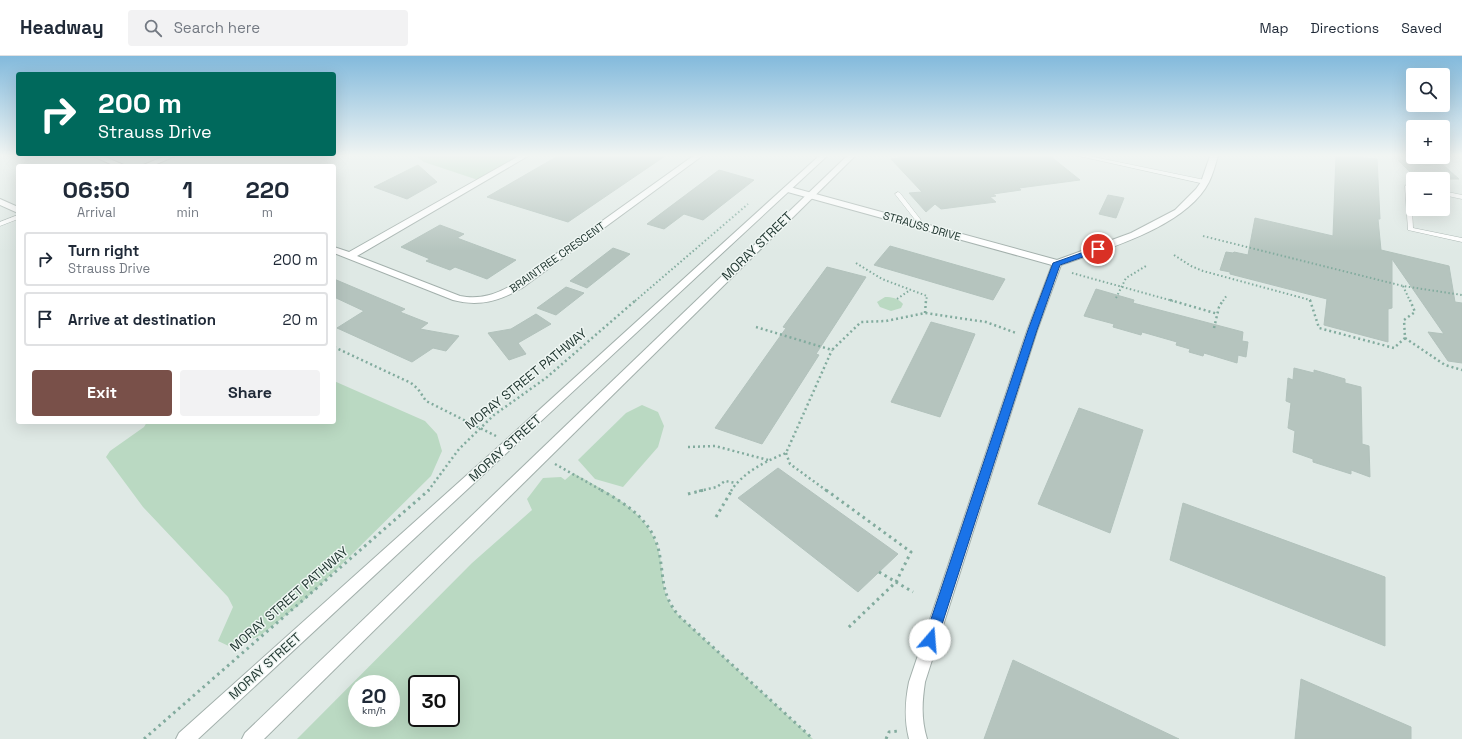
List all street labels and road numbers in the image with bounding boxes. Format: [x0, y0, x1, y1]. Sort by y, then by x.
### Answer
street label: MORAY STREET [718, 208, 796, 284]
street label: STRAUSS DRIVE [882, 208, 962, 244]
street label: BRAINTREE CRESCENT [506, 218, 608, 295]
street label: MORAY STREET PATHWAY [462, 325, 590, 433]
street label: MORAY STREET [465, 411, 545, 485]
street label: MORAY STREET PATHWAY [226, 543, 352, 655]
street label: MORAY STREET [225, 629, 305, 703]

